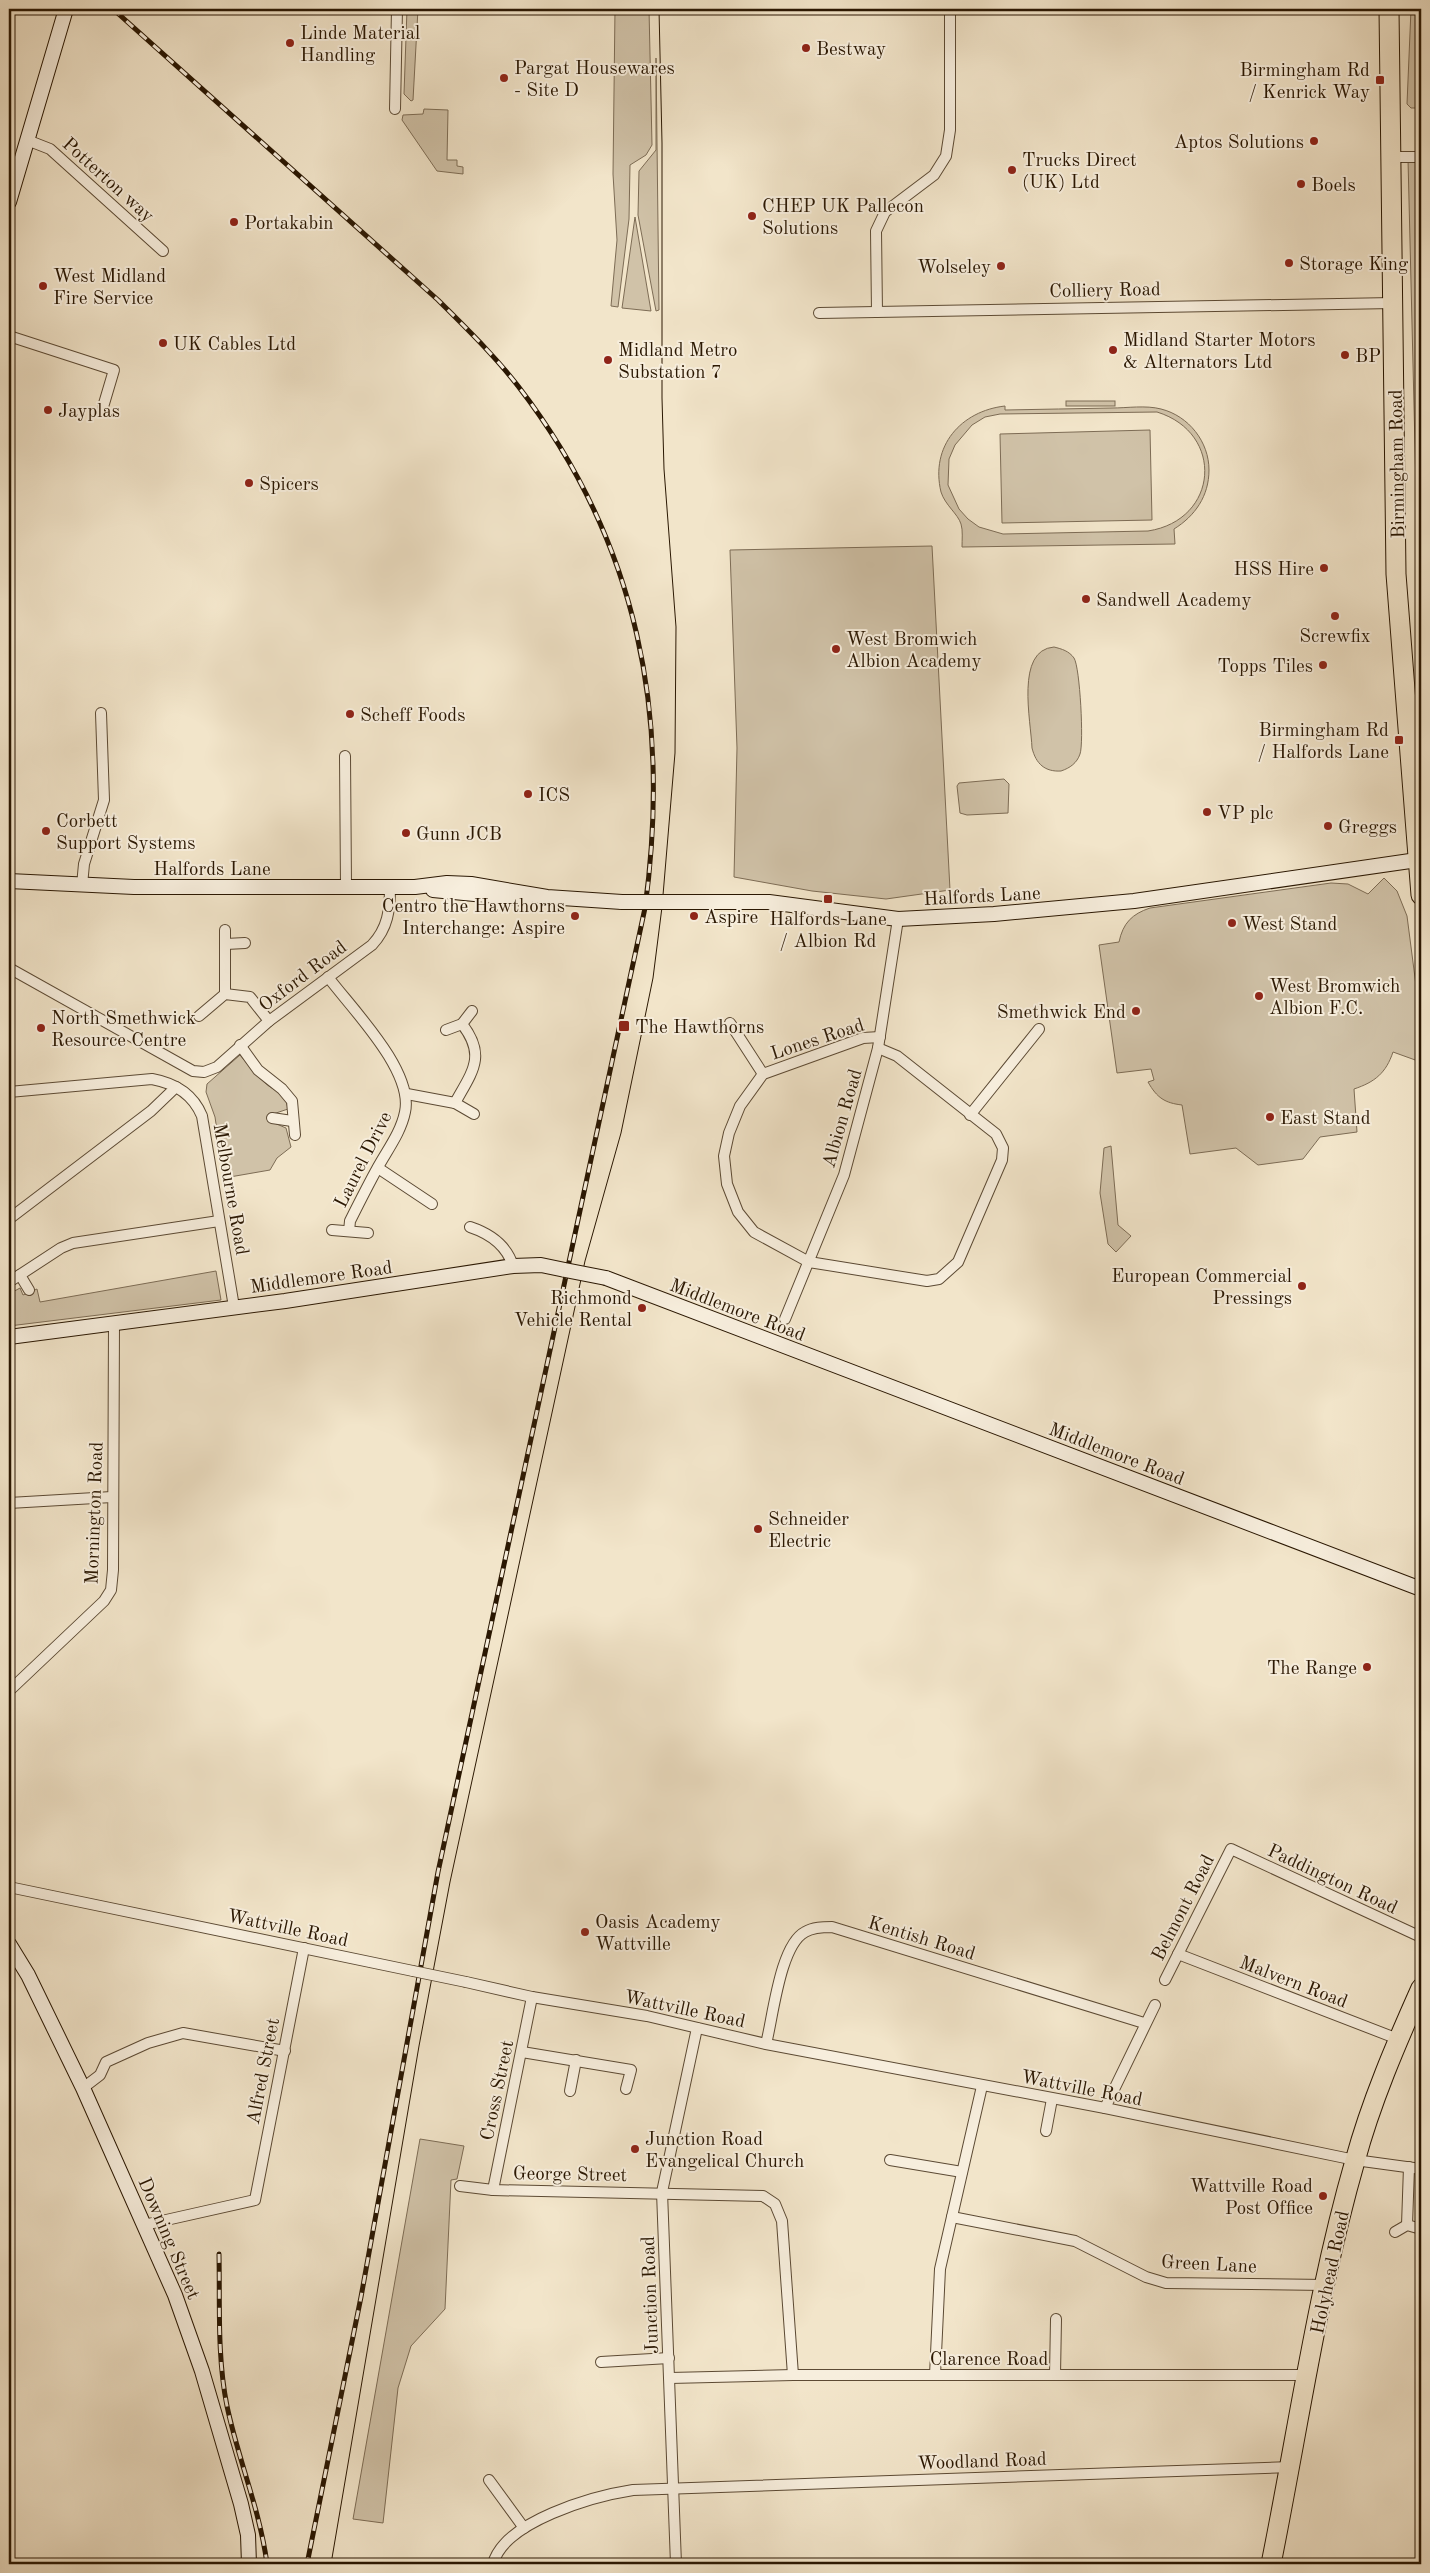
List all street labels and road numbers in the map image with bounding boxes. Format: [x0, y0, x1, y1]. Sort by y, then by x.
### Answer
street label: Potterton way [58, 135, 157, 227]
street label: Colliery Road [1049, 281, 1161, 302]
street label: Birmingham Road [1388, 389, 1409, 539]
street label: Halfords Lane [153, 861, 271, 880]
street label: Halfords Lane [923, 885, 1041, 910]
street label: Oxford Road [256, 938, 351, 1016]
street label: Lones Road [769, 1016, 867, 1064]
street label: Albion Road [820, 1067, 867, 1170]
street label: Laurel Drive [332, 1109, 397, 1211]
street label: Melbourne Road [209, 1122, 251, 1257]
street label: Middlemore Road [249, 1259, 394, 1298]
street label: Middlemore Road [667, 1277, 808, 1346]
street label: Middlemore Road [1046, 1421, 1187, 1490]
street label: Mornington Road [84, 1441, 107, 1585]
street label: Paddington Road [1264, 1842, 1400, 1919]
street label: Belmont Road [1149, 1852, 1219, 1964]
street label: Wattville Road [225, 1907, 350, 1952]
street label: Kentish Road [865, 1914, 977, 1965]
street label: Malvern Road [1236, 1954, 1350, 2013]
street label: Wattville Road [622, 1988, 747, 2033]
street label: Alfred Street [245, 2017, 284, 2126]
street label: Cross Street [479, 2039, 518, 2142]
street label: Wattville Road [1019, 2068, 1144, 2111]
street label: George Street [513, 2165, 627, 2186]
street label: Downing Street [134, 2175, 202, 2303]
street label: Holyhead Road [1309, 2209, 1354, 2336]
street label: Junction Road [640, 2236, 663, 2354]
street label: Green Lane [1161, 2254, 1257, 2277]
street label: Clarence Road [930, 2351, 1048, 2370]
street label: Woodland Road [917, 2451, 1047, 2474]

